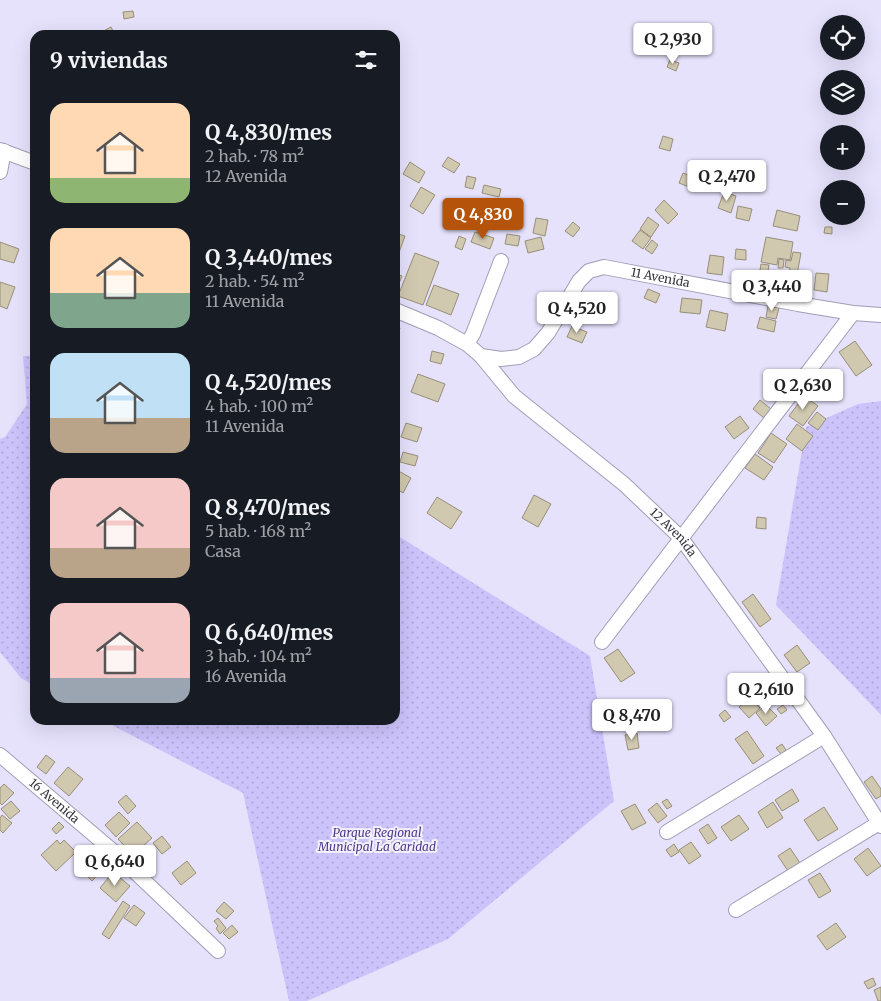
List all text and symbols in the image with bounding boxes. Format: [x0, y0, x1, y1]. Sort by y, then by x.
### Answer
map controls [820, 15, 865, 225]
button: locate [820, 15, 865, 60]
pin: Q 2,930 [627, 22, 719, 65]
text: Q 2,930 [644, 29, 702, 49]
icon: filters [352, 46, 380, 74]
text: 9 viviendas [50, 47, 168, 74]
button: layers [820, 70, 865, 115]
text: Q 4,830/mes [205, 119, 332, 146]
icon: home [90, 123, 150, 183]
button: + [820, 125, 865, 170]
text: 2 hab. · 78 m² [205, 146, 304, 166]
pin: Q 2,470 [681, 160, 773, 202]
text: 12 Avenida [205, 166, 287, 186]
text: Q 2,470 [698, 166, 756, 186]
button: − [820, 180, 865, 225]
pin: Q 4,830 [437, 198, 529, 240]
text: Q 4,830 [454, 204, 512, 224]
text: Q 3,440/mes [205, 244, 333, 271]
icon: home [90, 248, 150, 308]
street label: 11 Avenida [630, 264, 692, 290]
pin: Q 3,440 [726, 270, 818, 312]
text: 2 hab. · 54 m² [205, 271, 305, 291]
text: Q 3,440 [742, 276, 802, 296]
text: 11 Avenida [205, 291, 284, 311]
pin: Q 4,520 [531, 292, 623, 334]
text: Q 4,520 [548, 298, 606, 318]
pin: Q 2,630 [757, 368, 849, 411]
text: Q 4,520/mes [205, 369, 332, 396]
icon: home [90, 373, 150, 433]
text: Q 2,630 [774, 375, 832, 395]
text: 4 hab. · 100 m² [205, 396, 313, 416]
text: 11 Avenida [205, 416, 284, 436]
text: Q 8,470/mes [205, 494, 331, 521]
icon: home [90, 498, 150, 558]
street label: 12 Avenida [647, 505, 700, 560]
text: 5 hab. · 168 m² [205, 521, 311, 541]
text: Casa [205, 541, 241, 561]
text: Q 6,640/mes [205, 619, 333, 646]
icon: home [90, 623, 150, 683]
text: 3 hab. · 104 m² [205, 646, 312, 666]
text: 16 Avenida [205, 666, 287, 686]
pin: Q 2,610 [720, 672, 812, 715]
text: Q 2,610 [738, 679, 794, 699]
pin: Q 8,470 [586, 698, 678, 741]
text: Q 8,470 [603, 705, 661, 725]
street label: 16 Avenida [26, 775, 83, 827]
park label: Parque Regional Municipal La Caridad [317, 825, 436, 854]
pin: Q 6,640 [69, 844, 161, 887]
text: Q 6,640 [85, 851, 145, 871]

